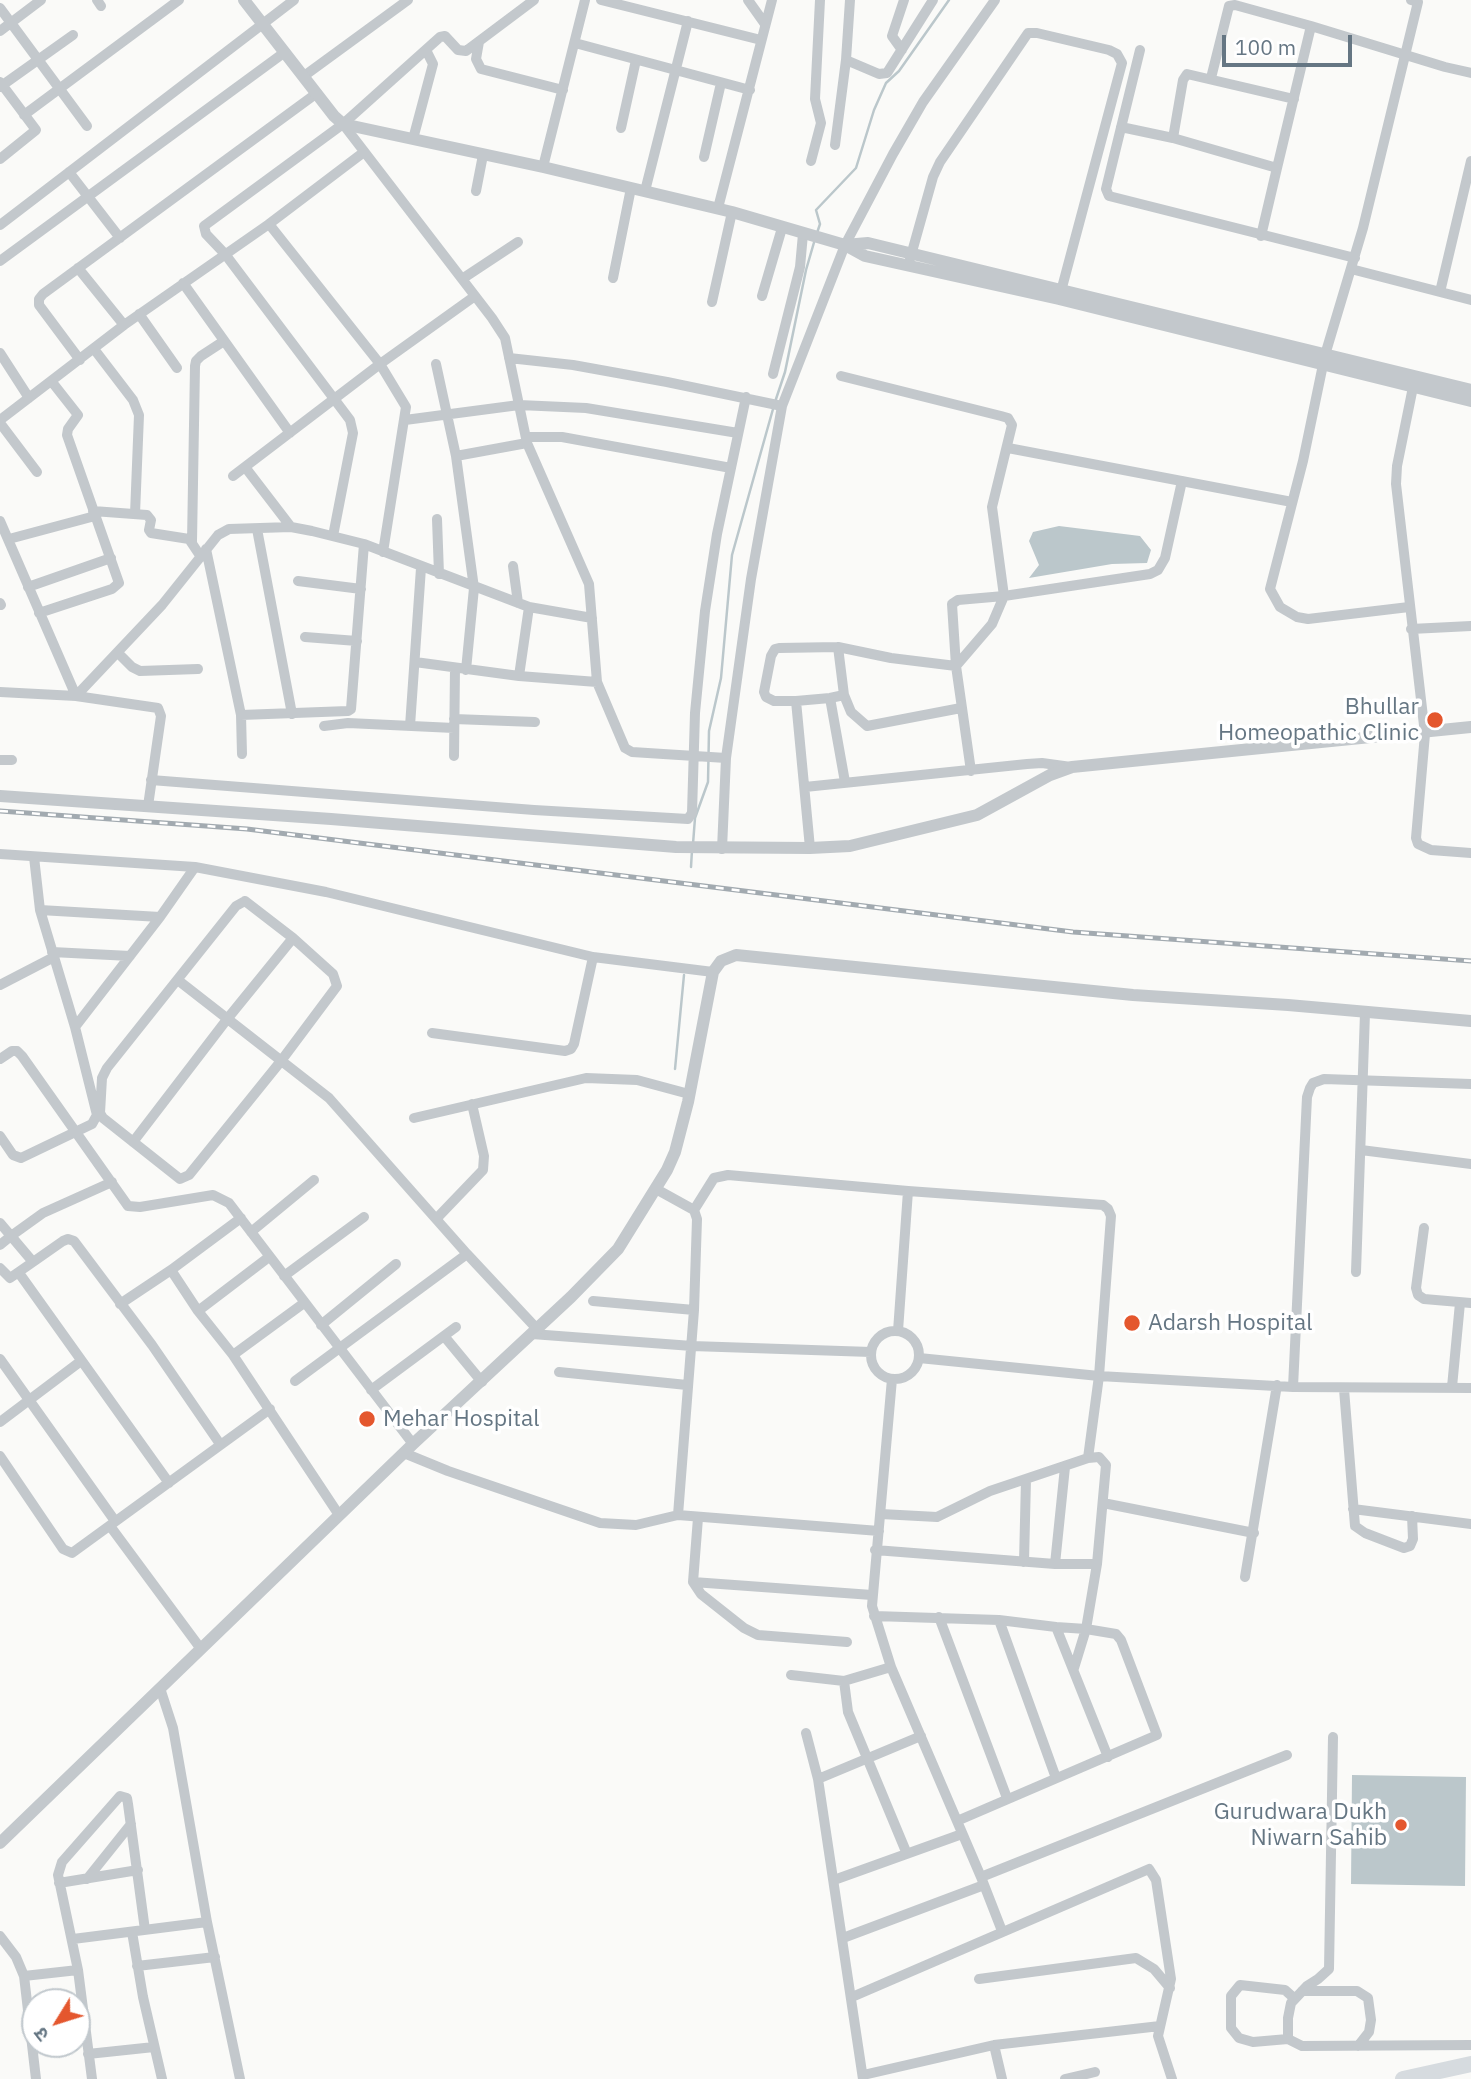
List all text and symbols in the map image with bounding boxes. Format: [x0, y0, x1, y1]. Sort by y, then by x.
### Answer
scale bar [1226, 21, 1356, 65]
text: 100 m [1235, 33, 1296, 61]
place label: Bhullar Homeopathic Clinic [1218, 693, 1419, 747]
marker: Bhullar Homeopathic Clinic [1425, 710, 1445, 730]
place label: Adarsh Hospital [1148, 1309, 1313, 1337]
marker: Adarsh Hospital [1122, 1313, 1142, 1333]
place label: Mehar Hospital [383, 1405, 540, 1433]
marker: Mehar Hospital [357, 1409, 377, 1429]
place label: Gurudwara Dukh Niwarn Sahib [1214, 1798, 1387, 1852]
marker: Gurudwara Dukh Niwarn Sahib [1393, 1817, 1409, 1833]
north arrow [21, 1988, 91, 2058]
text: उ [28, 2023, 54, 2046]

